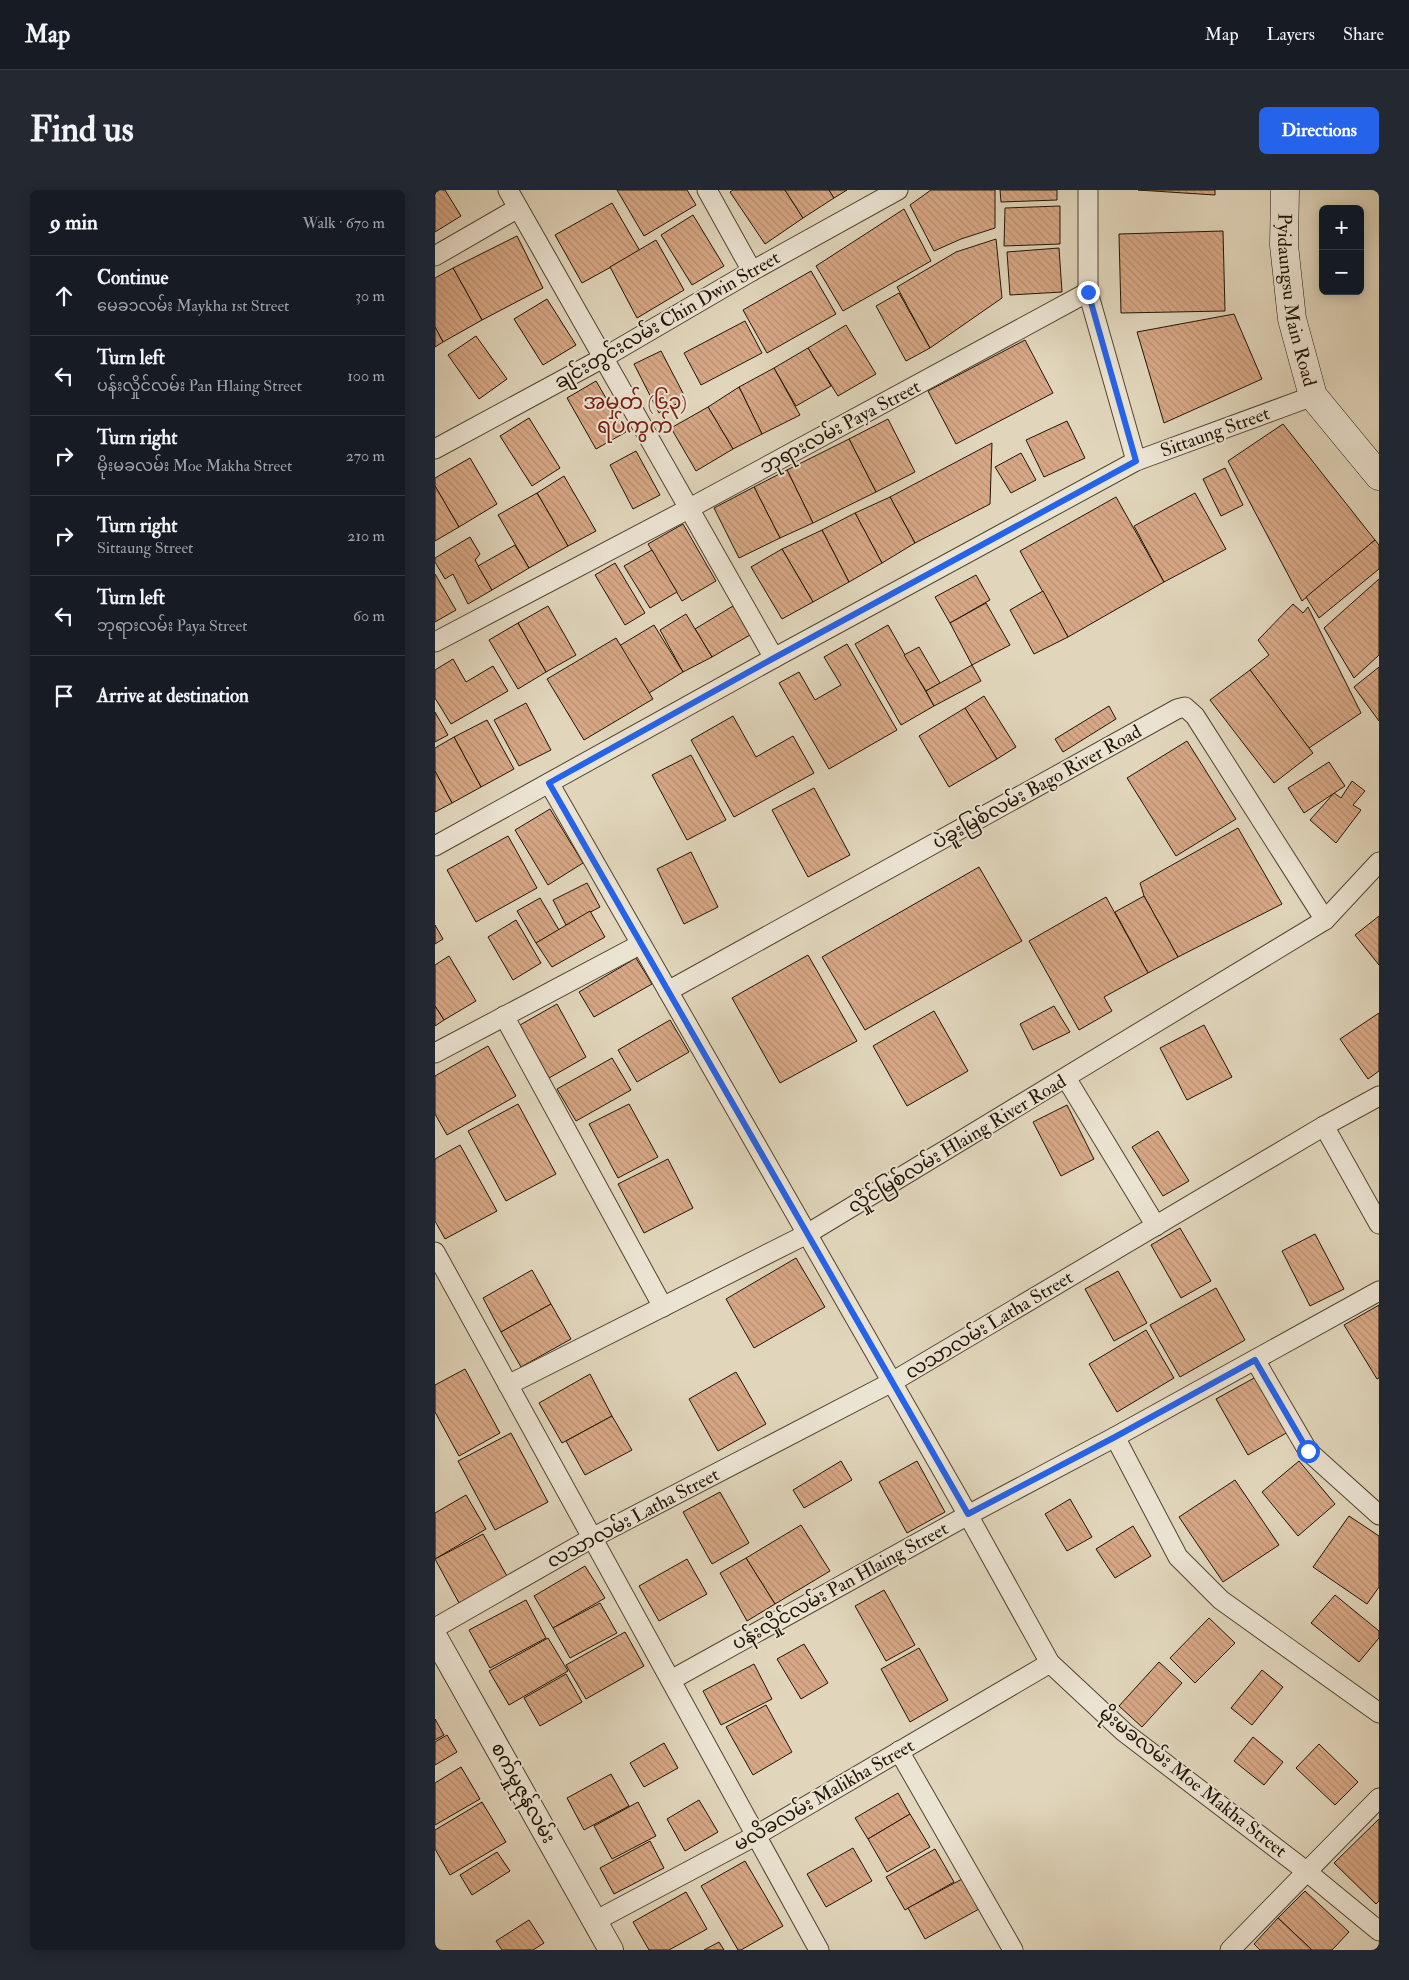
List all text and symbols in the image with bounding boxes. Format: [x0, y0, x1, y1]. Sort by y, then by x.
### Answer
text: Map [25, 19, 70, 50]
text: Map [1205, 23, 1239, 46]
text: Layers [1267, 23, 1315, 46]
text: Share [1343, 23, 1384, 46]
button: Directions [1259, 107, 1379, 154]
text: Find us [30, 108, 134, 152]
map controls [1319, 205, 1364, 295]
button: + [1319, 205, 1364, 250]
text: 9 min [50, 209, 98, 236]
text: Walk · 670 m [303, 213, 385, 233]
street label: Pyidaungsu Main Road [1272, 213, 1322, 390]
street label: ချင်းတွင်းလမ်း Chin Dwin Street [549, 243, 785, 397]
button: − [1319, 250, 1364, 295]
text: Continue [97, 266, 168, 290]
route end [1077, 281, 1100, 304]
icon: ahead [50, 282, 78, 310]
text: 30 m [355, 286, 385, 306]
text: မေခ၁လမ်း Maykha 1st Street [97, 296, 289, 316]
text: Turn left [97, 346, 165, 370]
icon: left [50, 362, 78, 390]
text: 100 m [347, 366, 385, 386]
street label: ဘုရားလမ်း Paya Street [754, 372, 926, 483]
text: ပန်းလှိုင်လမ်း Pan Hlaing Street [97, 376, 302, 396]
district label: အမှတ် (၆၃) ရပ်ကွက် [583, 386, 687, 443]
street label: Sittaung Street [1157, 401, 1273, 463]
text: Turn right [97, 426, 177, 450]
icon: right [50, 442, 78, 470]
text: 270 m [346, 446, 385, 466]
text: မိုးမခလမ်း Moe Makha Street [97, 456, 292, 476]
text: Turn right [97, 514, 177, 538]
icon: right [50, 522, 78, 550]
text: 210 m [347, 526, 385, 546]
text: Sittaung Street [97, 538, 193, 558]
text: Turn left [97, 586, 165, 610]
icon: left [50, 602, 78, 630]
text: 60 m [353, 606, 385, 626]
text: ဘုရားလမ်း Paya Street [97, 616, 247, 636]
icon: arrive [50, 682, 78, 710]
text: Arrive at destination [97, 684, 249, 708]
street label: ပဲခူးမြစ်လမ်း Bago River Road [927, 717, 1148, 858]
street label: လှိုင်မြစ်လမ်း Hlaing River Road [842, 1066, 1073, 1221]
street label: လသာလမ်း Latha Street [899, 1263, 1077, 1385]
route start [1297, 1440, 1320, 1463]
street label: လသာလမ်း Latha Street [541, 1460, 723, 1574]
street label: ပန်းလှိုင်လမ်း Pan Hlaing Street [726, 1514, 954, 1658]
street label: မိုးမခလမ်း Moe Makha Street [1092, 1699, 1294, 1866]
street label: မလိခလမ်း Malikha Street [728, 1731, 919, 1857]
street label: စက်မှုဇုန်လမ်း [482, 1737, 563, 1850]

